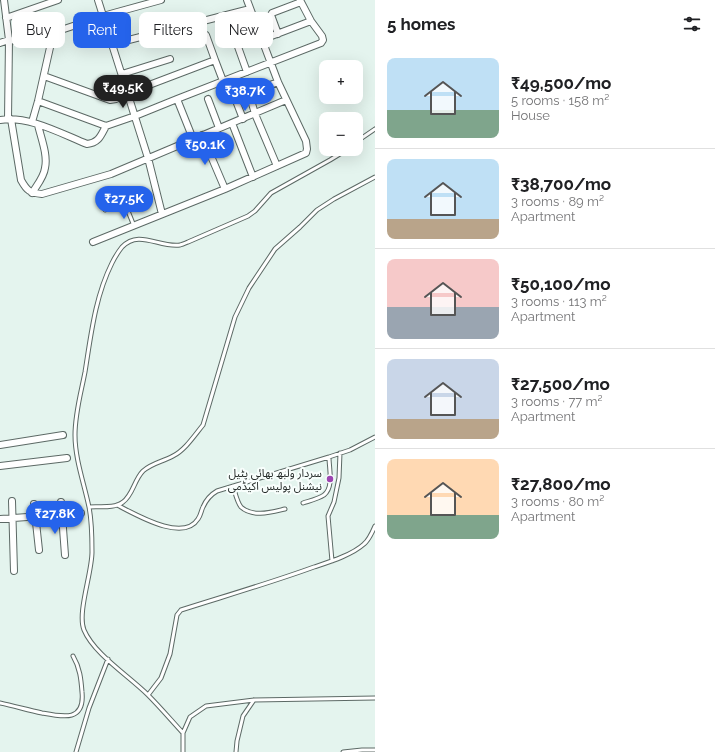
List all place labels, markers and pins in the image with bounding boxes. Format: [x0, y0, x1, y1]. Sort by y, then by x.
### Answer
pin: ₹49.5K [90, 75, 156, 109]
pin: ₹38.7K [212, 78, 278, 112]
pin: ₹50.1K [172, 132, 238, 166]
pin: ₹27.5K [91, 186, 157, 220]
place label: سردار ولبھ بھائی پٹیل نیشنل پولیس اکیڈمی [228, 467, 322, 494]
marker: سردار ولبھ بھائی پٹیل نیشنل پولیس اکیڈمی [325, 474, 335, 484]
pin: ₹27.8K [22, 501, 88, 535]

